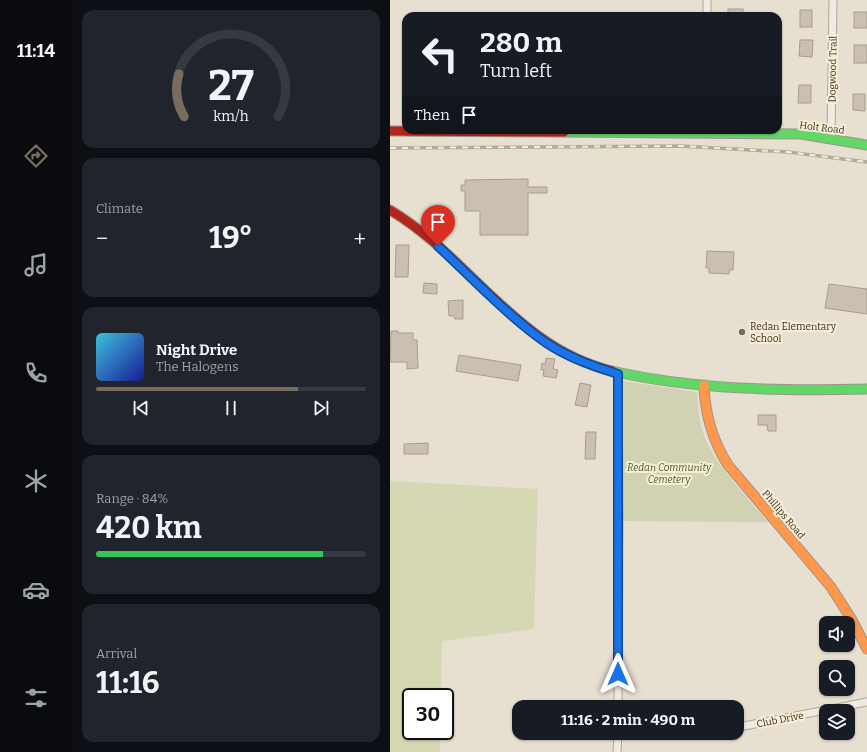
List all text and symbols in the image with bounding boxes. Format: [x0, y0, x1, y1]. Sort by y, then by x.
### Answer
text: 280 m [480, 26, 562, 59]
icon: left [414, 28, 466, 80]
street label: Dogwood Trail [826, 35, 840, 102]
text: 11:14 [17, 40, 55, 62]
text: Turn left [480, 60, 552, 82]
text: 27 [208, 61, 254, 111]
icon: arrive [458, 104, 480, 126]
text: Then [414, 106, 450, 124]
text: km/h [213, 108, 249, 125]
street label: Holt Road [799, 119, 845, 137]
icon: directions [22, 142, 50, 170]
text: Climate [96, 201, 143, 216]
pin [421, 205, 455, 246]
icon: arrive [427, 211, 449, 233]
text: 19° [209, 220, 253, 256]
text: − [96, 225, 108, 252]
text: + [353, 225, 366, 252]
icon: music [22, 251, 50, 279]
place label: Redan Elementary School [750, 321, 837, 345]
marker: Redan Elementary School [737, 327, 747, 337]
text: Night Drive [156, 341, 237, 359]
icon: phone [22, 359, 50, 387]
text: The Halogens [156, 359, 238, 374]
icon: previous [130, 397, 152, 419]
icon: pause [220, 397, 242, 419]
icon: next [310, 397, 332, 419]
park label: Redan Community Cemetery [627, 462, 712, 486]
icon: climate [22, 467, 50, 495]
street label: Phillips Road [759, 488, 807, 542]
text: Range · 84% [96, 491, 168, 506]
text: 420 km [96, 510, 202, 546]
icon: car [22, 576, 50, 604]
map controls [819, 616, 855, 740]
button: sound [819, 616, 855, 652]
text: Arrival [96, 646, 137, 661]
position arrow [597, 653, 639, 695]
button: search [819, 660, 855, 696]
text: 11:16 [96, 665, 160, 701]
icon: filters [22, 684, 50, 712]
speed limit sign: 30 [402, 688, 454, 740]
button: layers [819, 704, 855, 740]
street label: Club Drive [756, 710, 805, 730]
text: 11:16 · 2 min · 490 m [561, 711, 695, 729]

